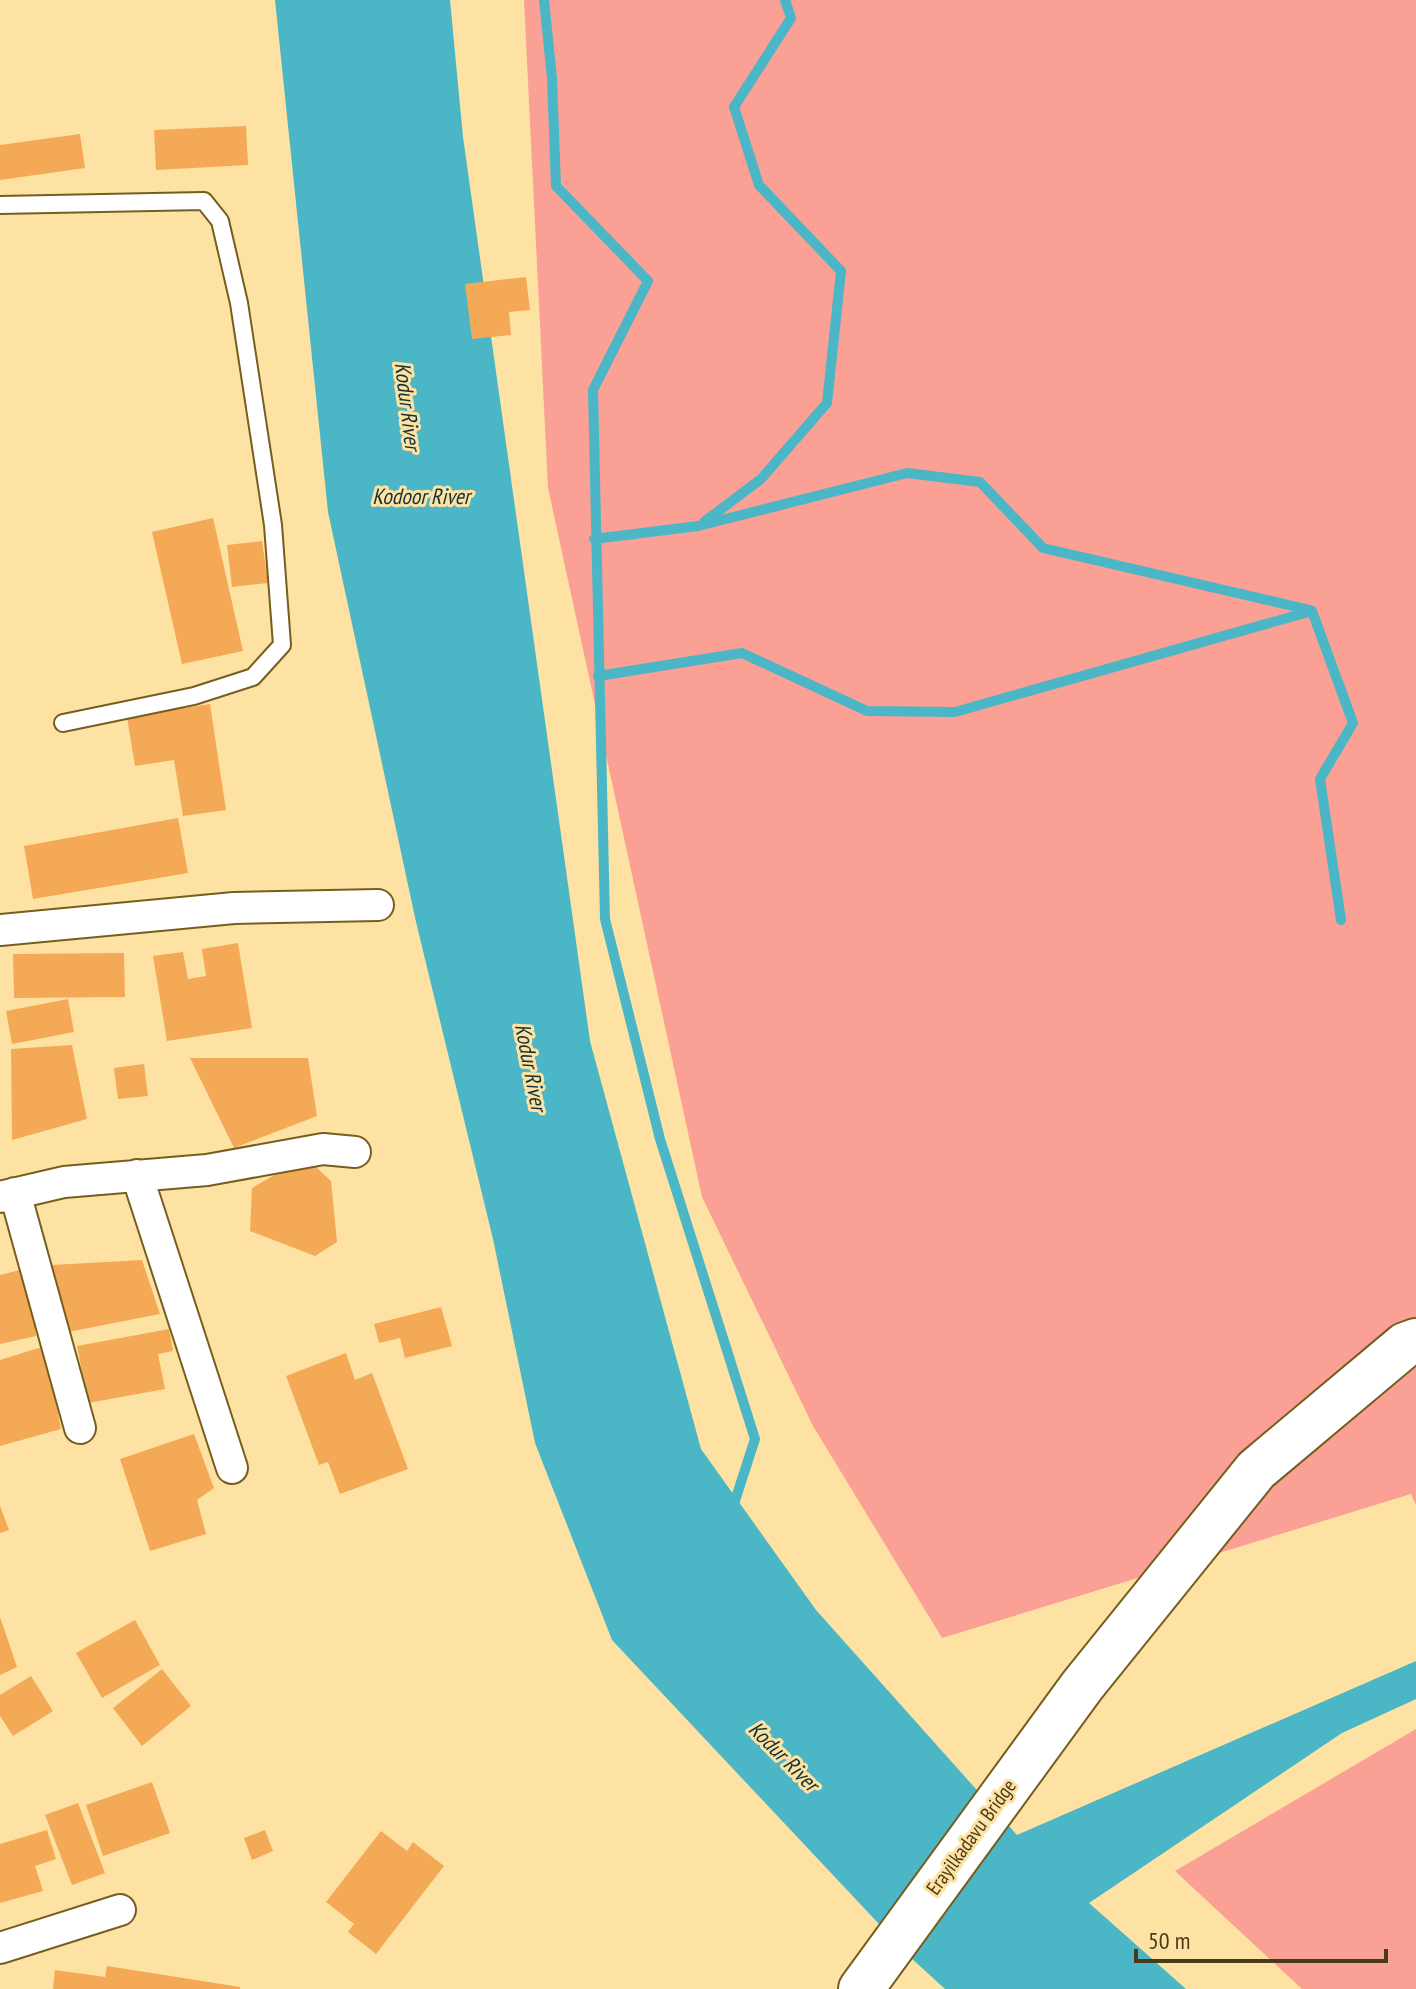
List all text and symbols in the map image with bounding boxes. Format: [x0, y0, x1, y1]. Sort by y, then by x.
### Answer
water label: Kodur River [389, 360, 428, 454]
water label: Kodoor River [372, 482, 473, 510]
water label: Kodur River [509, 1021, 554, 1116]
water label: Kodur River [743, 1715, 827, 1799]
street label: Erayilkadavu Bridge [920, 1774, 1022, 1900]
scale bar [1136, 1913, 1386, 1963]
text: 50 m [1148, 1925, 1190, 1956]

